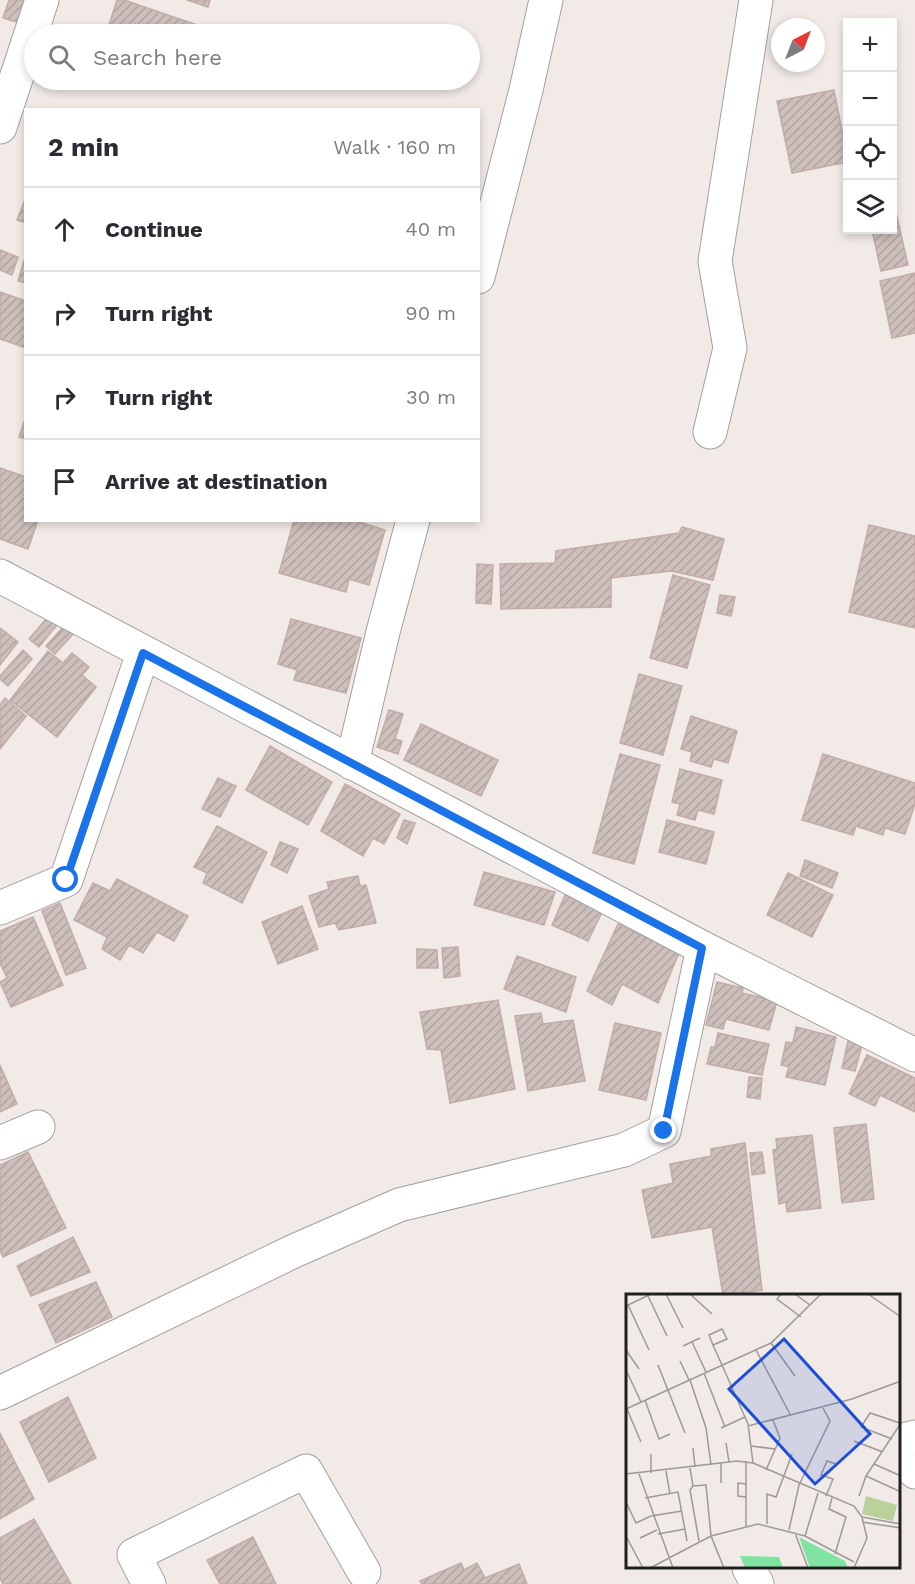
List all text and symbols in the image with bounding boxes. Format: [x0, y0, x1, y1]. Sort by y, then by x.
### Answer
north arrow [771, 18, 825, 72]
map controls [843, 18, 897, 234]
button: + [843, 18, 897, 72]
search box [24, 24, 480, 90]
icon: search [45, 41, 78, 74]
text: Search here [93, 45, 222, 70]
button: − [843, 72, 897, 126]
button: locate [843, 126, 897, 180]
text: 2 min [48, 132, 119, 162]
text: Walk · 160 m [333, 135, 456, 159]
button: layers [843, 180, 897, 234]
icon: ahead [48, 213, 81, 246]
text: Continue [105, 217, 203, 242]
text: 40 m [405, 217, 456, 241]
icon: right [48, 297, 81, 330]
text: Turn right [105, 301, 212, 326]
text: 90 m [405, 301, 456, 325]
icon: right [48, 381, 81, 414]
text: Turn right [105, 385, 212, 410]
text: 30 m [406, 385, 456, 409]
icon: arrive [48, 465, 81, 498]
text: Arrive at destination [105, 469, 328, 494]
route start [52, 866, 78, 892]
route end [650, 1117, 676, 1143]
inset map [626, 1294, 900, 1569]

